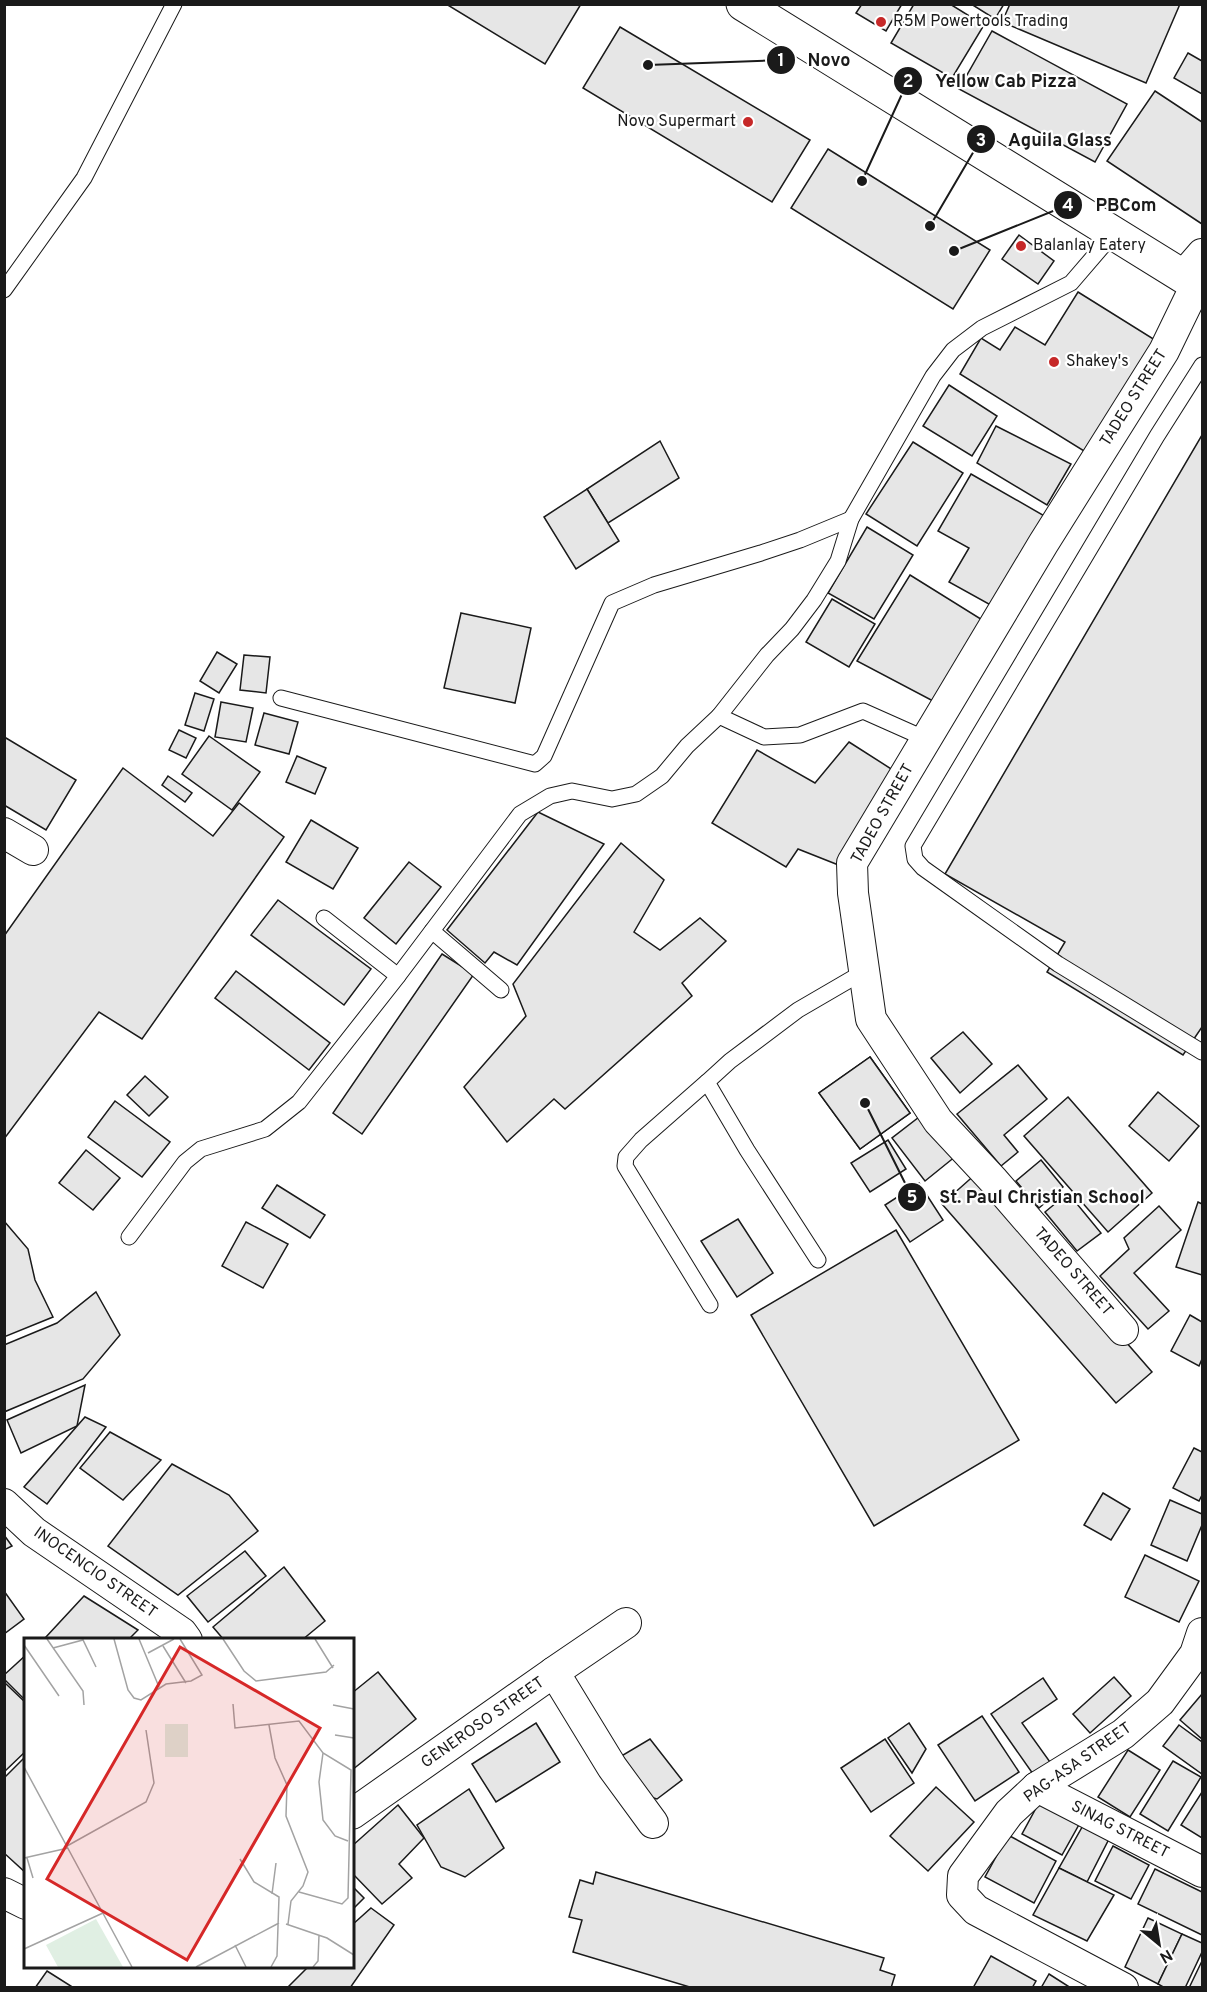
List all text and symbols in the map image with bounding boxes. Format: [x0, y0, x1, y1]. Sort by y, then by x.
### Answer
place label: R5M Powertools Trading [893, 12, 1068, 32]
marker: R5M Powertools Trading [874, 15, 888, 29]
callout: Novo [766, 42, 863, 78]
text: 1 [777, 50, 785, 73]
text: Novo [808, 50, 850, 73]
callout: Yellow Cab Pizza [893, 63, 1089, 99]
text: 2 [902, 71, 914, 94]
text: Yellow Cab Pizza [935, 71, 1077, 94]
place label: Novo Supermart [617, 112, 736, 132]
marker: Novo Supermart [741, 115, 755, 129]
callout: Aguila Glass [966, 121, 1124, 157]
text: 3 [976, 130, 986, 153]
text: Aguila Glass [1008, 130, 1112, 153]
callout: PBCom [1053, 187, 1168, 223]
text: 4 [1062, 195, 1074, 218]
text: PBCom [1096, 195, 1156, 218]
place label: Balanlay Eatery [1033, 236, 1146, 256]
marker: Balanlay Eatery [1014, 239, 1028, 253]
street label: TADEO STREET [1096, 346, 1172, 450]
place label: Shakey's [1066, 352, 1129, 372]
marker: Shakey's [1047, 355, 1061, 369]
street label: TADEO STREET [847, 761, 919, 867]
callout: St. Paul Christian School [897, 1179, 1157, 1215]
text: 5 [907, 1187, 918, 1210]
text: St. Paul Christian School [939, 1187, 1145, 1210]
street label: TADEO STREET [1029, 1223, 1117, 1321]
street label: INOCENCIO STREET [29, 1523, 161, 1623]
inset map [24, 1638, 354, 1968]
street label: GENEROSO STREET [417, 1673, 549, 1773]
street label: PAG-ASA STREET [1020, 1718, 1136, 1808]
street label: SINAG STREET [1068, 1797, 1172, 1863]
north arrow [1129, 1914, 1189, 1974]
text: N [1156, 1944, 1175, 1967]

